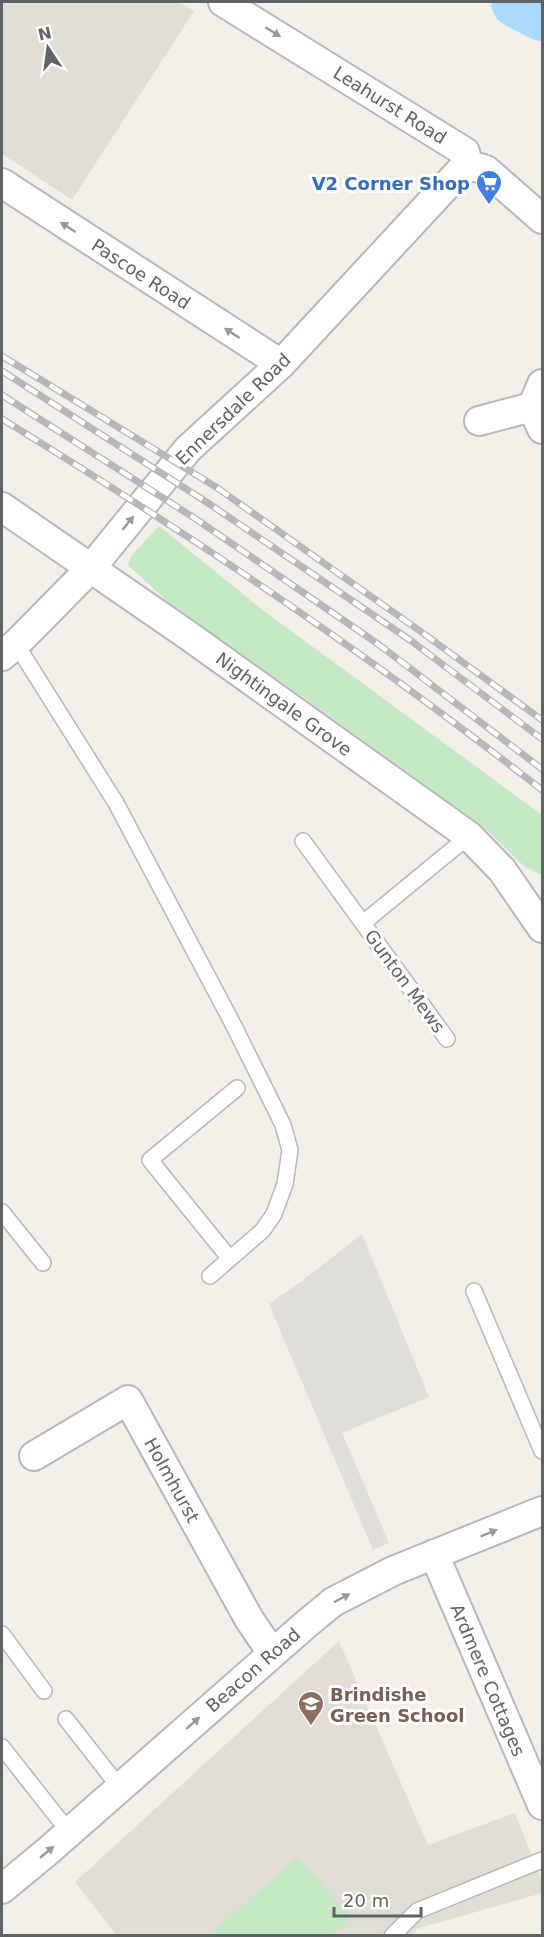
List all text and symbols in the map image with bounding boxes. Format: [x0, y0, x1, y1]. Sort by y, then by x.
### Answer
north arrow [18, 18, 78, 78]
text: N [36, 23, 53, 45]
one-way arrow [265, 27, 281, 38]
street label: Leahurst Road [330, 62, 450, 148]
supermarket icon: V2 Corner Shop [474, 168, 504, 206]
place label: V2 Corner Shop [312, 173, 470, 194]
one-way arrow [60, 221, 76, 232]
street label: Pascoe Road [88, 234, 194, 314]
one-way arrow [224, 327, 240, 338]
street label: Ennersdale Road [171, 349, 295, 469]
one-way arrow [121, 516, 134, 531]
street label: Nightingale Grove [212, 648, 356, 760]
street label: Gunton Mews [360, 925, 450, 1037]
street label: Holmhurst [140, 1434, 204, 1526]
one-way arrow [480, 1528, 498, 1538]
one-way arrow [334, 1593, 351, 1603]
street label: Ardmere Cottages [446, 1600, 530, 1760]
street label: Beacon Road [202, 1623, 304, 1717]
place label: Brindishe Green School [330, 1684, 465, 1726]
school or university icon: Brindishe Green School [296, 1689, 326, 1727]
one-way arrow [185, 1717, 200, 1730]
one-way arrow [39, 1845, 55, 1858]
scale bar [334, 1880, 421, 1918]
text: 20 m [343, 1890, 389, 1911]

